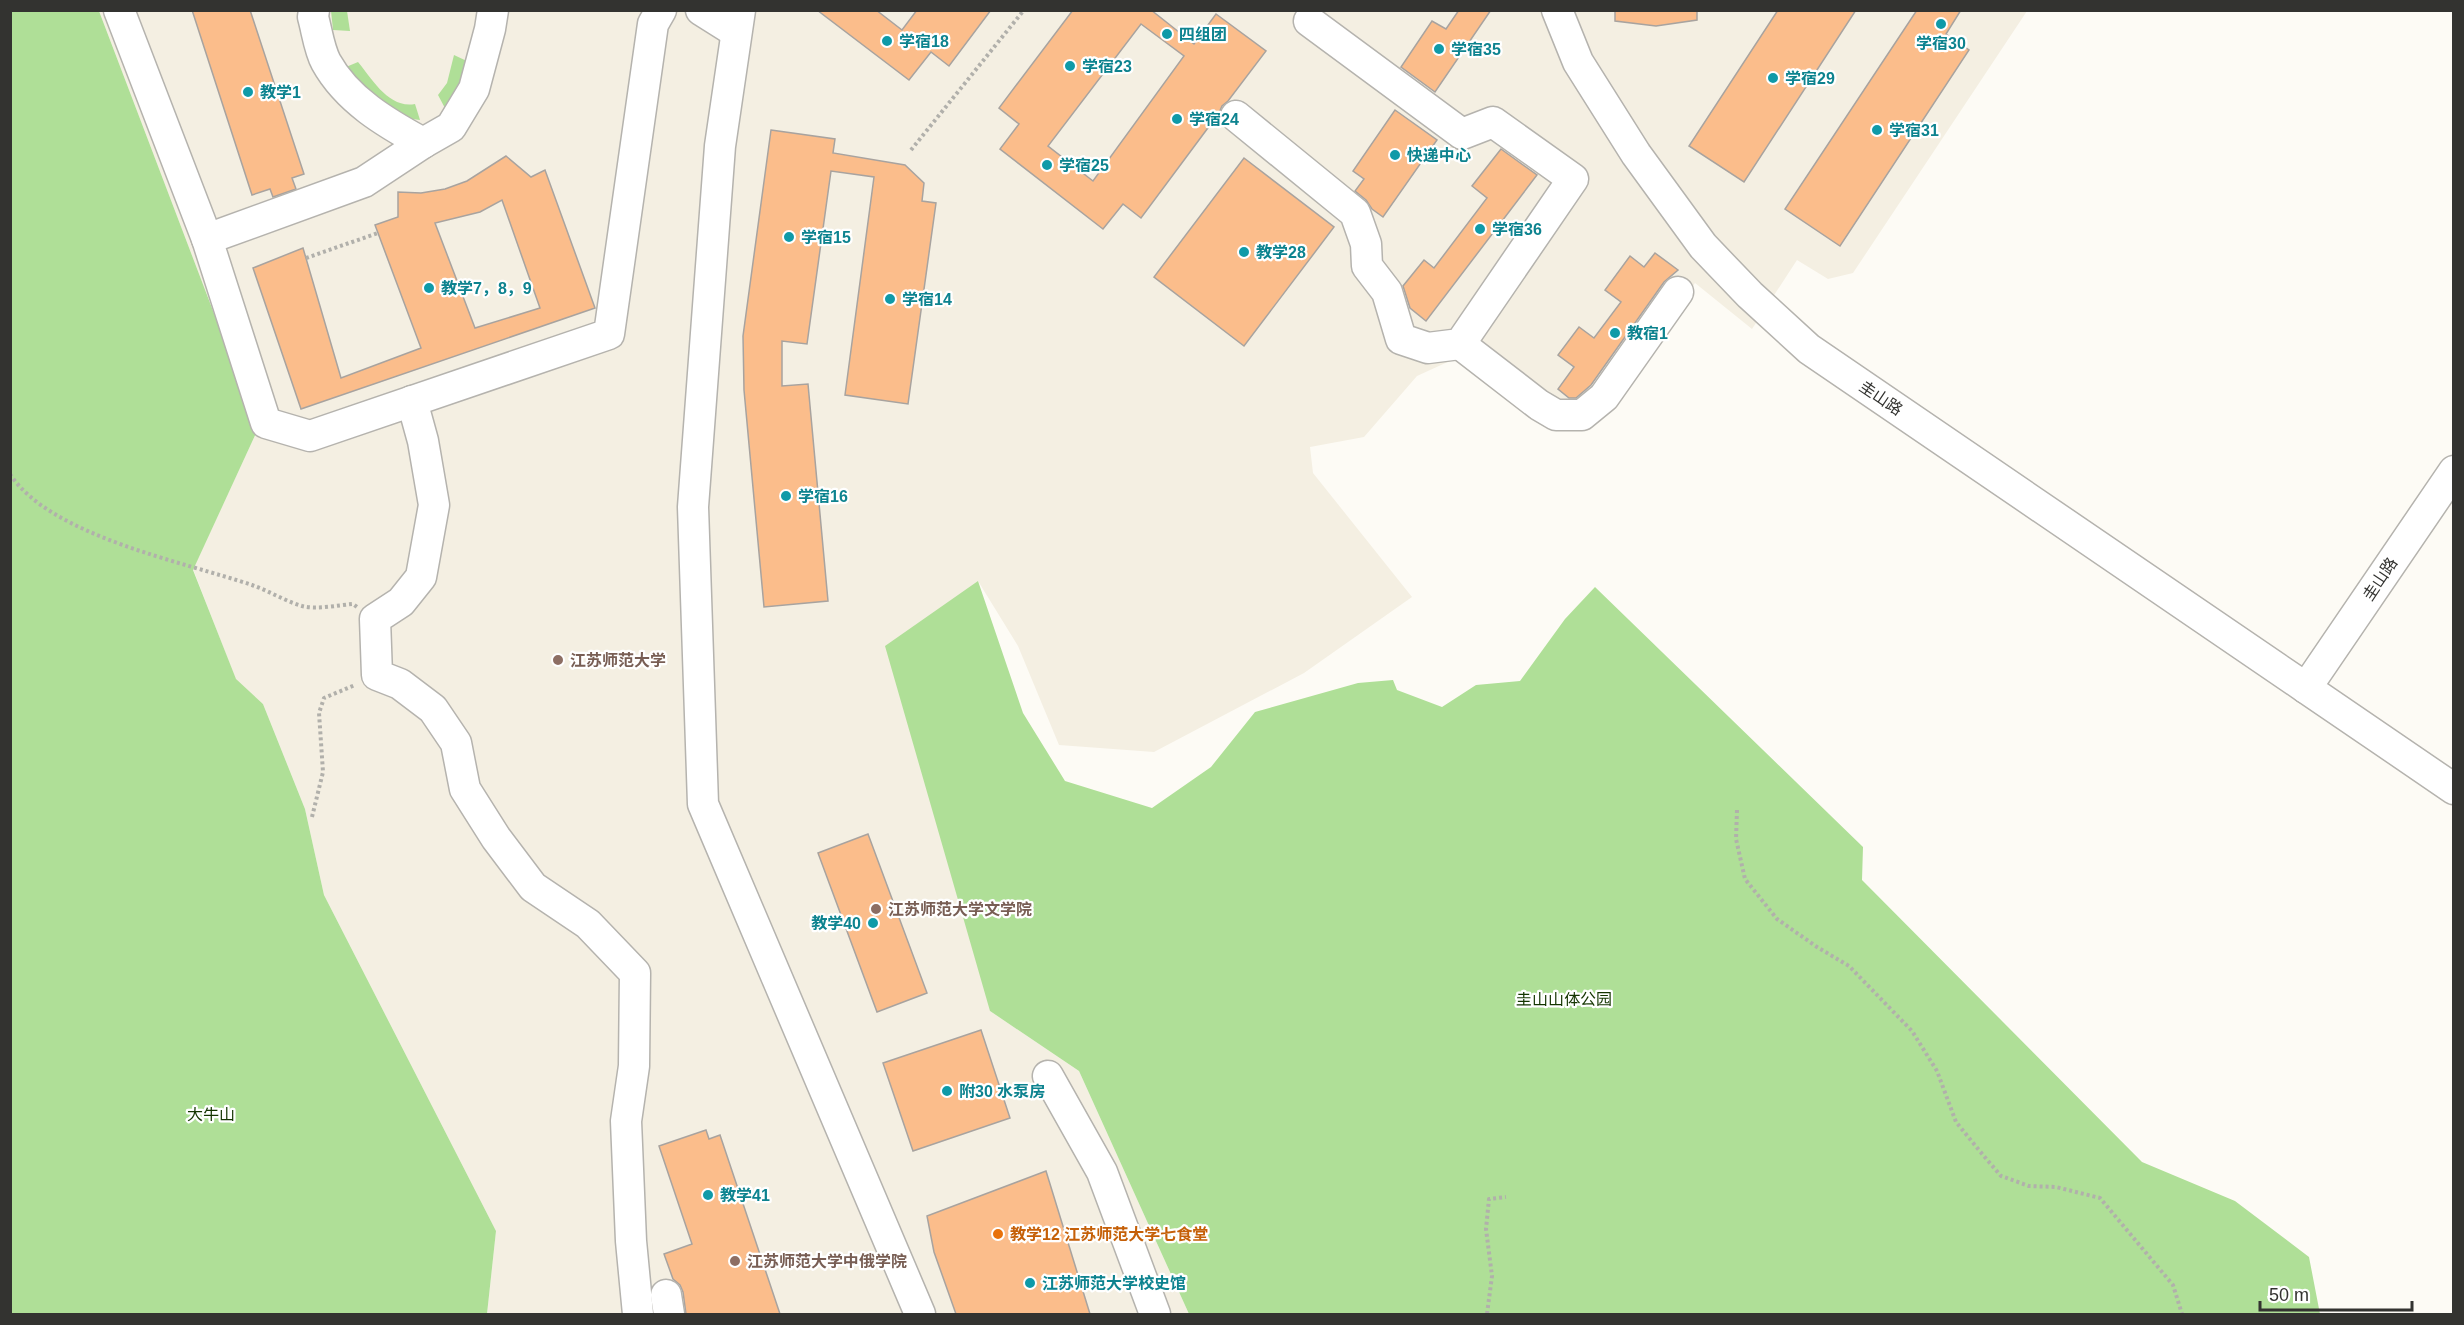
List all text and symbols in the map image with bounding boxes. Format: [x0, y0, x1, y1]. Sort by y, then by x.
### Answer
marker: 学宿30 [1934, 17, 1948, 31]
place label: 四组团 [1179, 26, 1227, 43]
marker: 四组团 [1160, 27, 1174, 41]
place label: 学宿18 [899, 33, 949, 50]
marker: 学宿18 [880, 34, 894, 48]
place label: 学宿30 [1916, 35, 1966, 52]
place label: 学宿35 [1451, 41, 1501, 58]
marker: 学宿35 [1432, 42, 1446, 56]
place label: 学宿23 [1082, 58, 1132, 75]
marker: 学宿23 [1063, 59, 1077, 73]
place label: 学宿29 [1785, 70, 1835, 87]
marker: 学宿29 [1766, 71, 1780, 85]
place label: 教学1 [260, 84, 301, 101]
marker: 教学1 [241, 85, 255, 99]
place label: 学宿24 [1189, 111, 1239, 128]
marker: 学宿24 [1170, 112, 1184, 126]
place label: 学宿31 [1889, 122, 1939, 139]
marker: 学宿31 [1870, 123, 1884, 137]
place label: 快递中心 [1407, 147, 1471, 164]
marker: 快递中心 [1388, 148, 1402, 162]
place label: 学宿25 [1059, 157, 1109, 174]
marker: 学宿25 [1040, 158, 1054, 172]
place label: 学宿36 [1492, 221, 1542, 238]
marker: 学宿36 [1473, 222, 1487, 236]
place label: 学宿15 [801, 229, 851, 246]
marker: 学宿15 [782, 230, 796, 244]
place label: 教学28 [1256, 244, 1306, 261]
marker: 教学28 [1237, 245, 1251, 259]
place label: 教学7，8，9 [441, 280, 532, 297]
marker: 教学7，8，9 [422, 281, 436, 295]
place label: 学宿14 [902, 291, 952, 308]
marker: 学宿14 [883, 292, 897, 306]
place label: 教宿1 [1627, 325, 1668, 342]
marker: 教宿1 [1608, 326, 1622, 340]
street label: 圭山路 [1856, 378, 1906, 418]
place label: 学宿16 [798, 488, 848, 505]
marker: 学宿16 [779, 489, 793, 503]
street label: 圭山路 [2360, 554, 2400, 604]
place label: 江苏师范大学 [570, 652, 666, 669]
marker: 江苏师范大学 [551, 653, 565, 667]
place label: 江苏师范大学文学院 [888, 901, 1032, 918]
marker: 江苏师范大学文学院 [869, 902, 883, 916]
place label: 教学40 [811, 915, 861, 932]
marker: 教学40 [866, 916, 880, 930]
park label: 圭山山体公园 [1516, 991, 1612, 1008]
place label: 附30 水泵房 [959, 1083, 1045, 1100]
marker: 附30 水泵房 [940, 1084, 954, 1098]
park label: 大牛山 [187, 1106, 235, 1123]
place label: 教学41 [720, 1187, 770, 1204]
marker: 教学41 [701, 1188, 715, 1202]
place label: 教学12 江苏师范大学七食堂 [1010, 1226, 1208, 1243]
marker: 教学12 江苏师范大学七食堂 [991, 1227, 1005, 1241]
place label: 江苏师范大学中俄学院 [747, 1252, 907, 1270]
marker: 江苏师范大学中俄学院 [728, 1254, 742, 1268]
place label: 江苏师范大学校史馆 [1042, 1274, 1186, 1292]
scale bar [2260, 1274, 2412, 1312]
marker: 江苏师范大学校史馆 [1023, 1276, 1037, 1290]
text: 50 m [2269, 1285, 2309, 1305]

